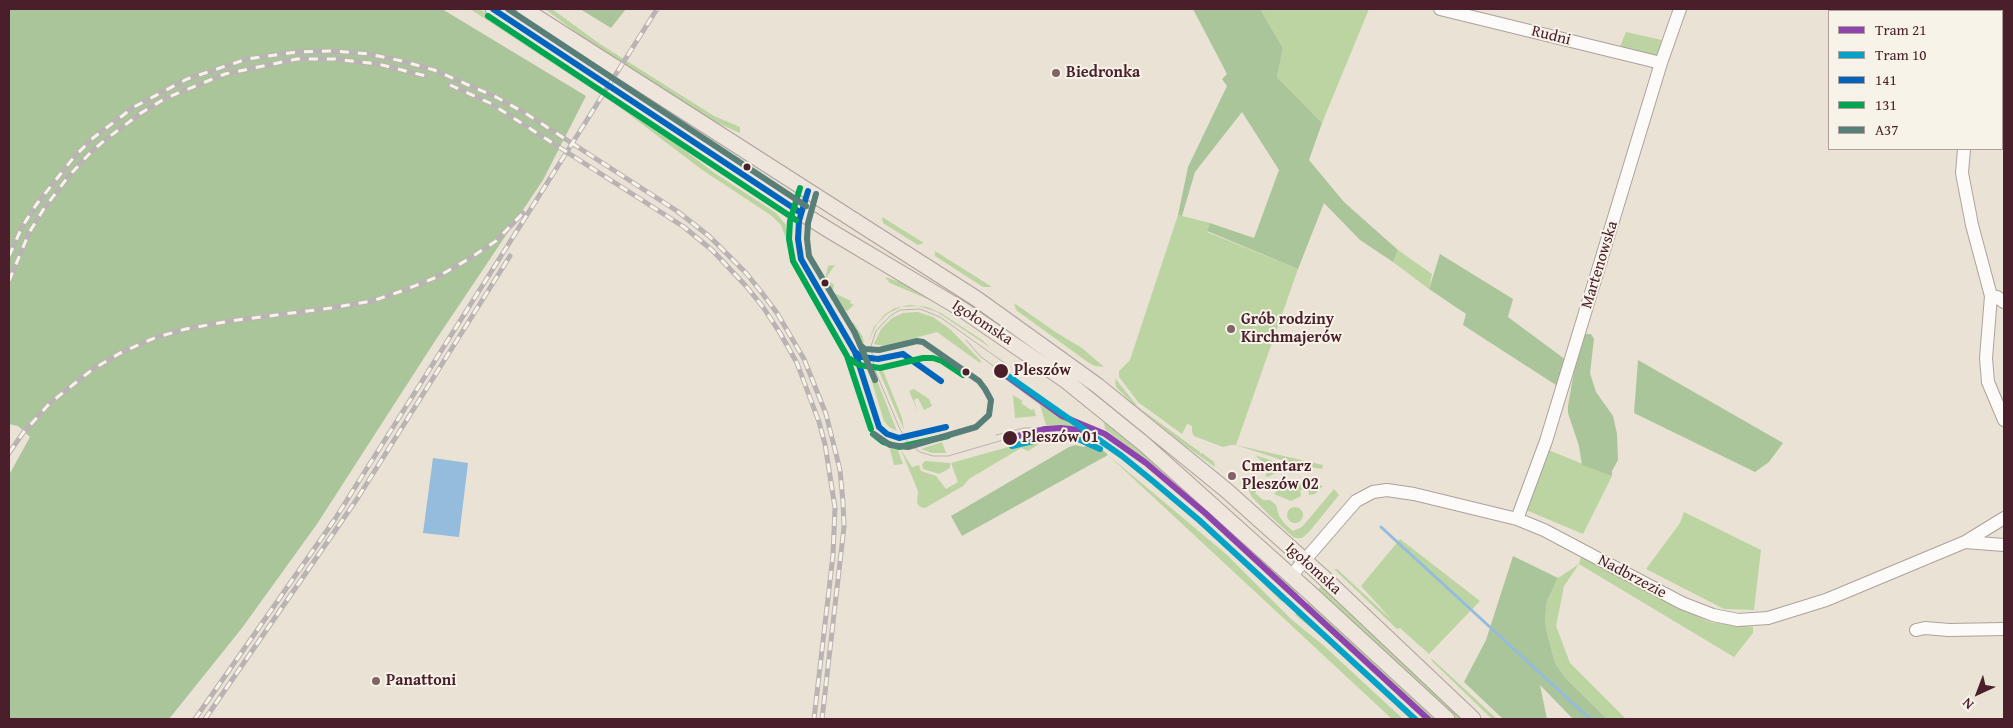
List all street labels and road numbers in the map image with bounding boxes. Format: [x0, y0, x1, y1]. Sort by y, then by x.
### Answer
street label: Rudni [1529, 22, 1573, 50]
street label: Martenowska [1578, 219, 1622, 311]
street label: Igołomska [948, 296, 1016, 350]
street label: Igołomska [1281, 539, 1345, 599]
street label: Nadbrzezie [1594, 551, 1670, 603]

